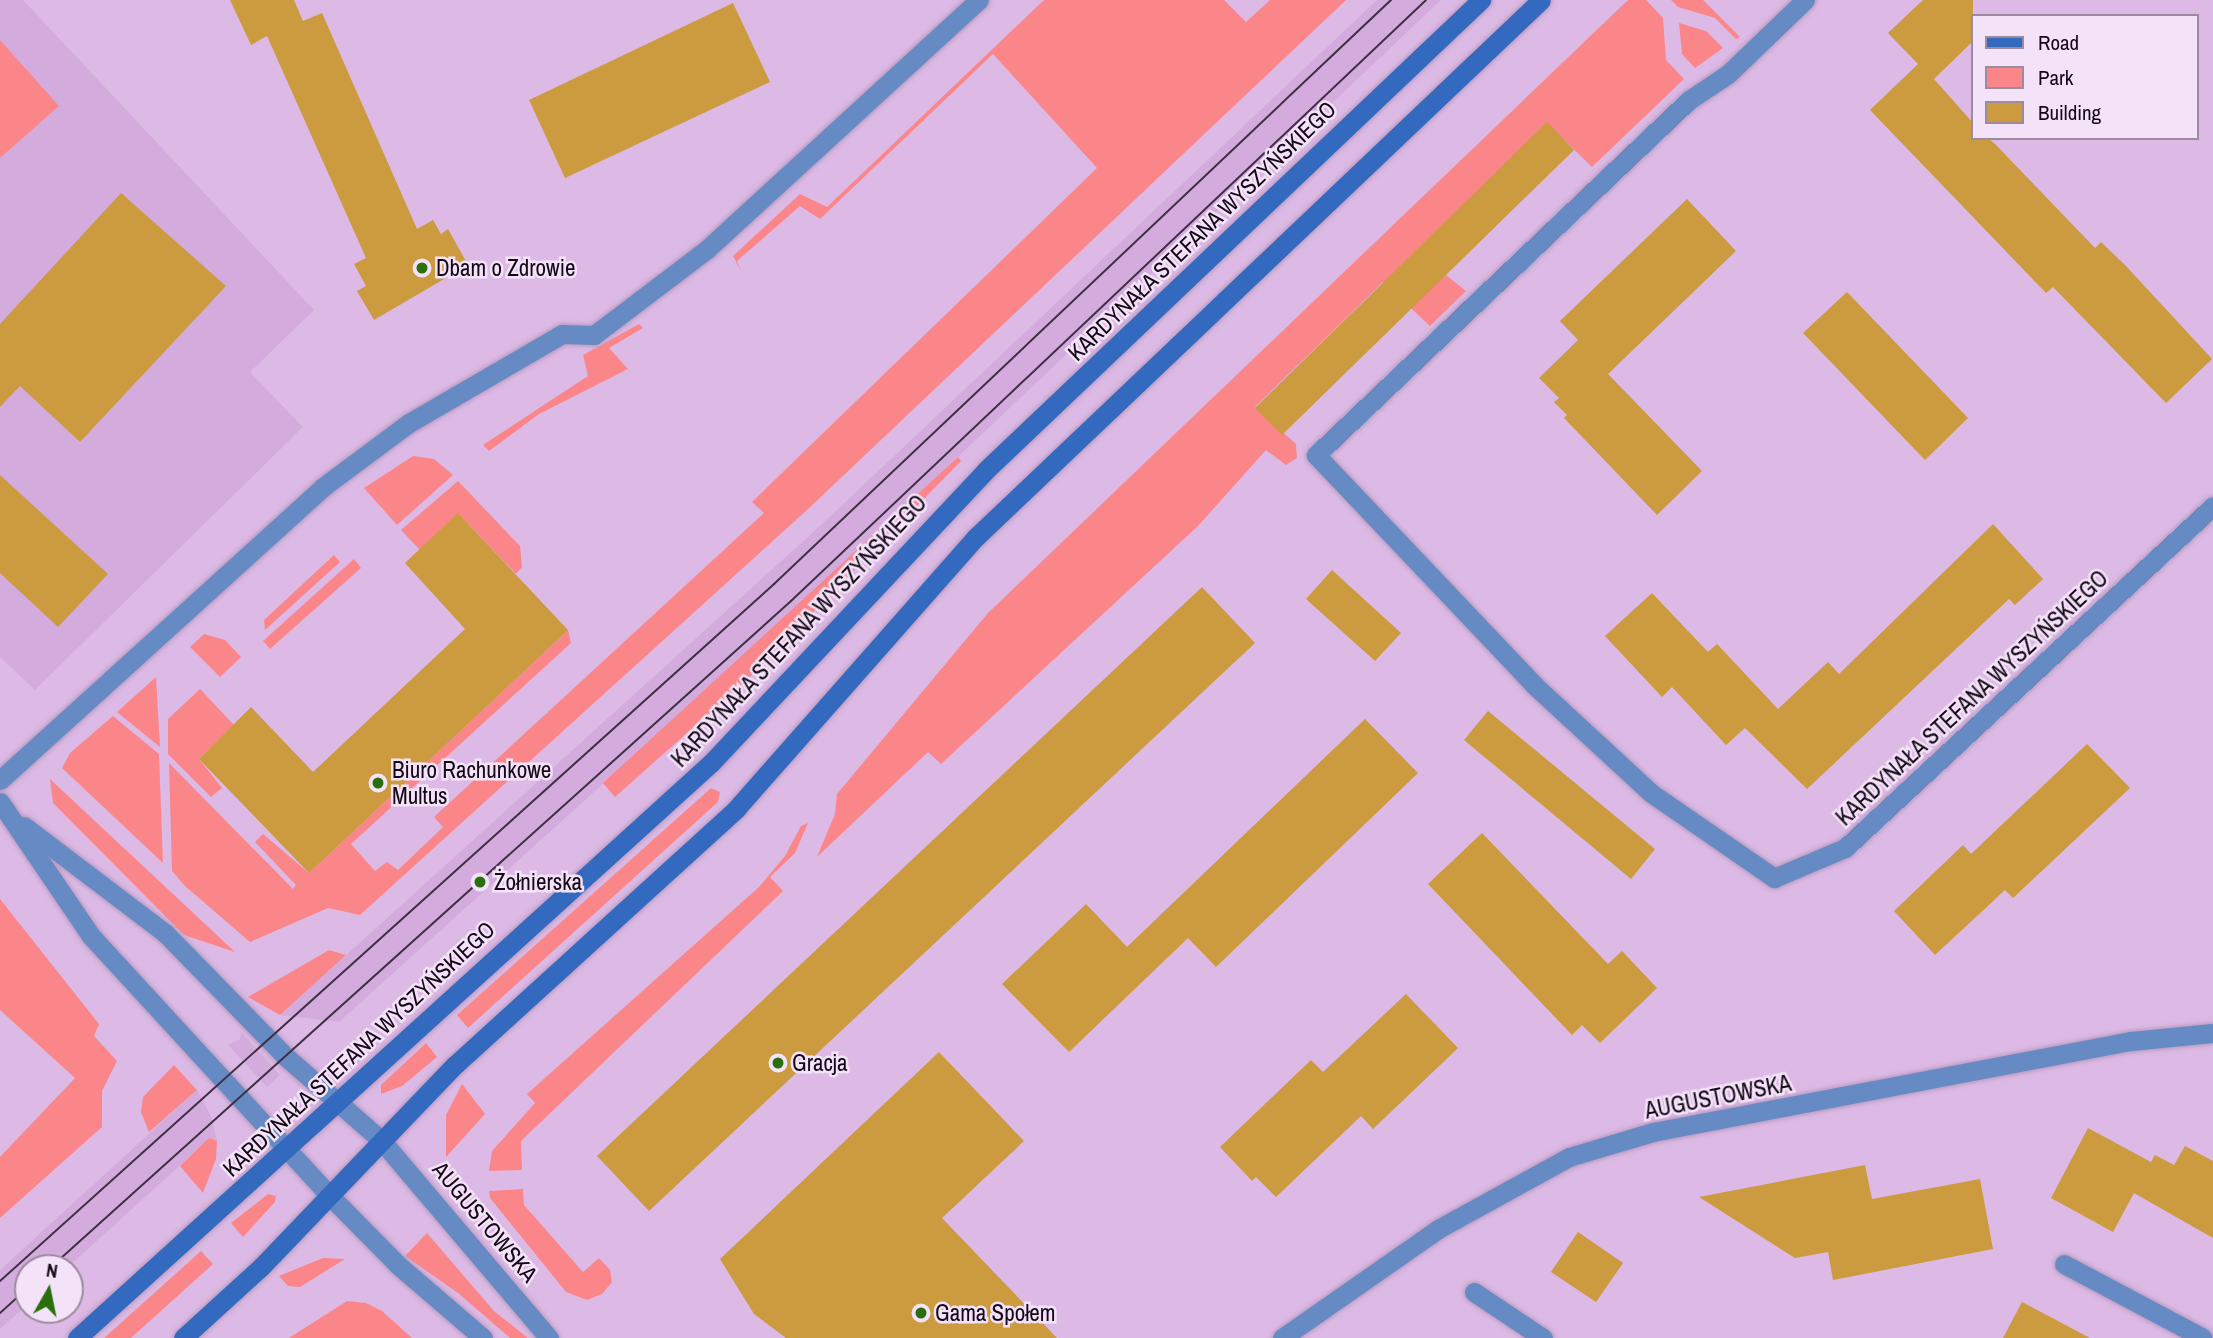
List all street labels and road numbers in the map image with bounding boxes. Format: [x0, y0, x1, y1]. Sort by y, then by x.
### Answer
street label: KARDYNAŁA STEFANA WYSZYŃSKIEGO [1062, 95, 1342, 367]
street label: KARDYNAŁA STEFANA WYSZYŃSKIEGO [665, 489, 933, 773]
street label: KARDYNAŁA STEFANA WYSZYŃSKIEGO [1830, 564, 2114, 832]
street label: KARDYNAŁA STEFANA WYSZYŃSKIEGO [217, 915, 501, 1183]
street label: AUGUSTOWSKA [1642, 1069, 1794, 1125]
street label: AUGUSTOWSKA [427, 1156, 543, 1288]

